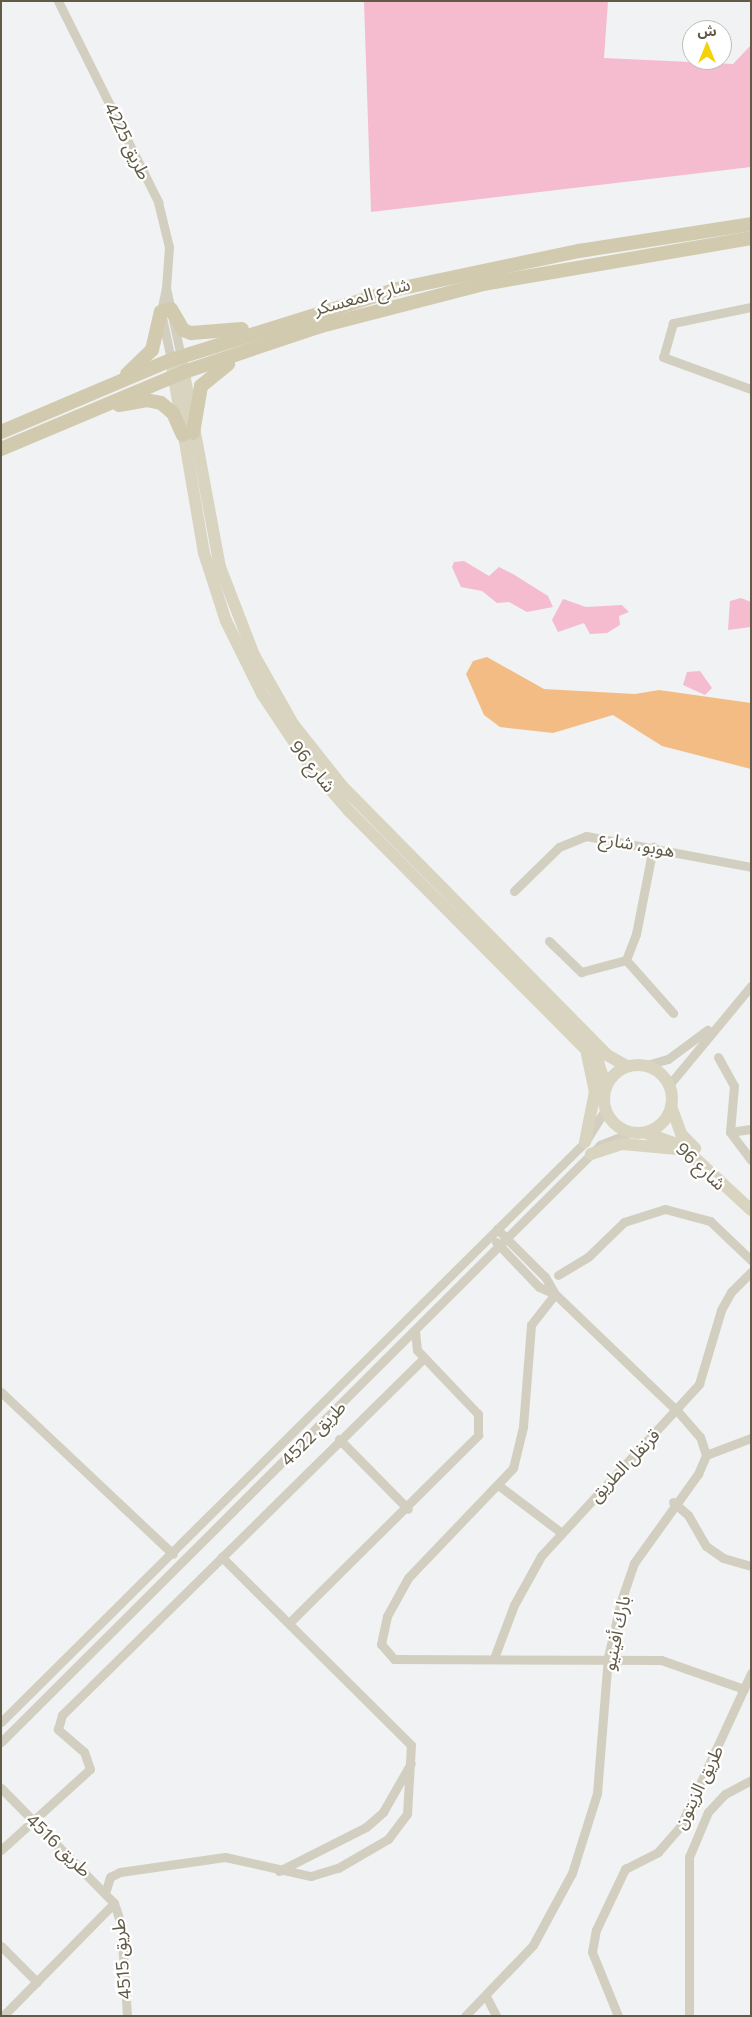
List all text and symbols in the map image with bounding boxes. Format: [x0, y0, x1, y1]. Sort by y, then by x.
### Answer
north arrow [682, 20, 732, 70]
text: ش [697, 22, 717, 39]
street label: طريق 4225 [100, 99, 156, 183]
street label: شارع المعسكر [311, 273, 413, 319]
street label: شارع 96 [286, 736, 340, 796]
street label: هوبو، شارع [597, 827, 677, 861]
street label: شارع 96 [672, 1138, 730, 1194]
street label: طريق 4522 [276, 1396, 350, 1470]
street label: قرنفل الطريق [584, 1424, 664, 1506]
street label: بارك أفينيو [598, 1594, 634, 1672]
street label: طريق الزيتون [668, 1742, 728, 1832]
street label: طريق 4516 [22, 1809, 96, 1881]
street label: طريق 4515 [107, 1918, 135, 2000]

